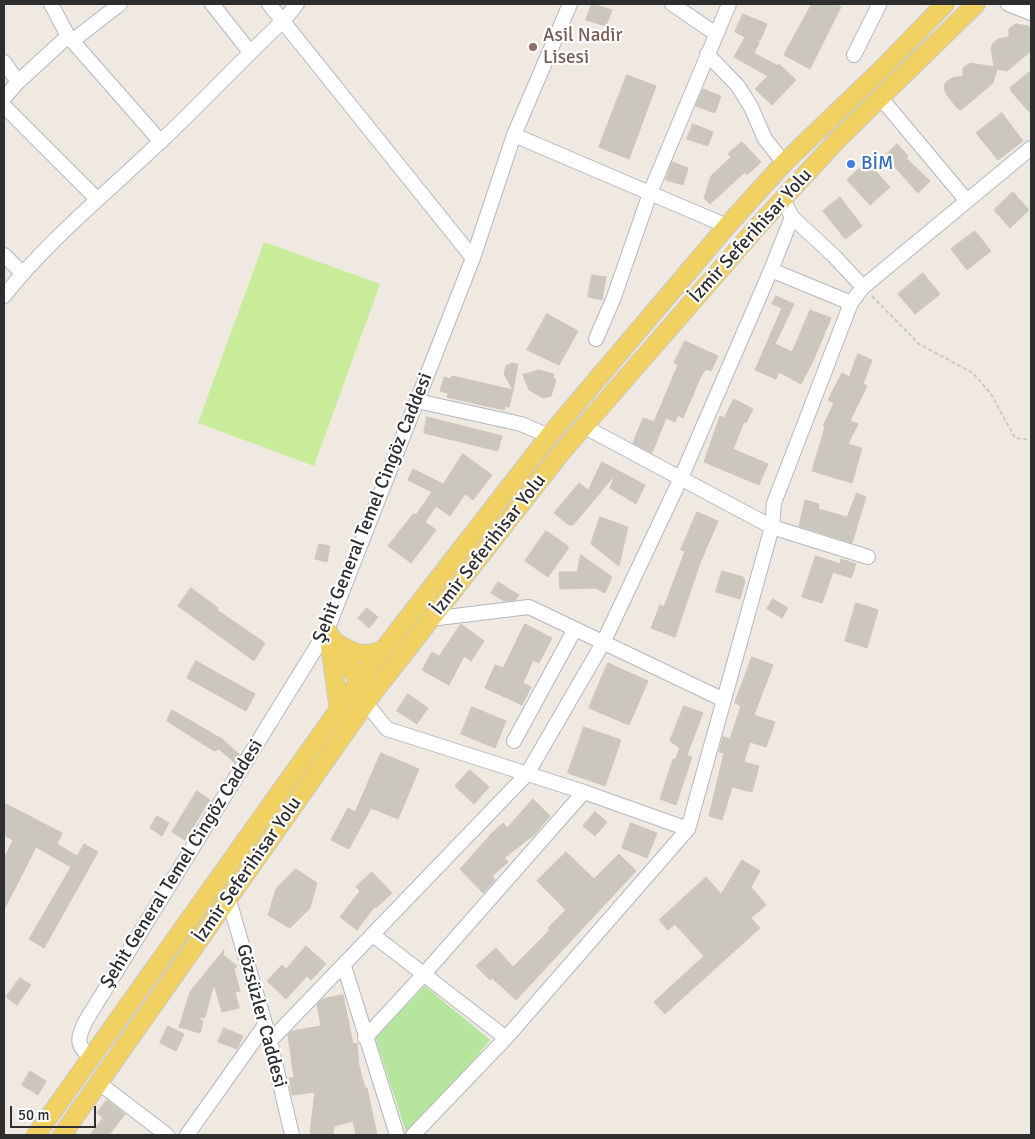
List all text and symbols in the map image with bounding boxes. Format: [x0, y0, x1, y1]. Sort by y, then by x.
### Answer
place label: Asil Nadir Lisesi [543, 25, 622, 69]
marker: Asil Nadir Lisesi [527, 41, 539, 53]
place label: BİM [861, 153, 893, 175]
marker: BİM [845, 158, 857, 170]
street label: İzmir Seferihisar Yolu [685, 164, 817, 308]
street label: Şehit General Temel Cingöz Caddesi [308, 370, 438, 646]
street label: İzmir Seferihisar Yolu [427, 470, 551, 620]
street label: Şehit General Temel Cingöz Caddesi [96, 735, 268, 993]
street label: İzmir Seferihisar Yolu [189, 793, 307, 947]
street label: Gözsüzler Caddesi [231, 942, 291, 1090]
scale bar [12, 1096, 99, 1128]
text: 50 m [18, 1106, 49, 1124]

